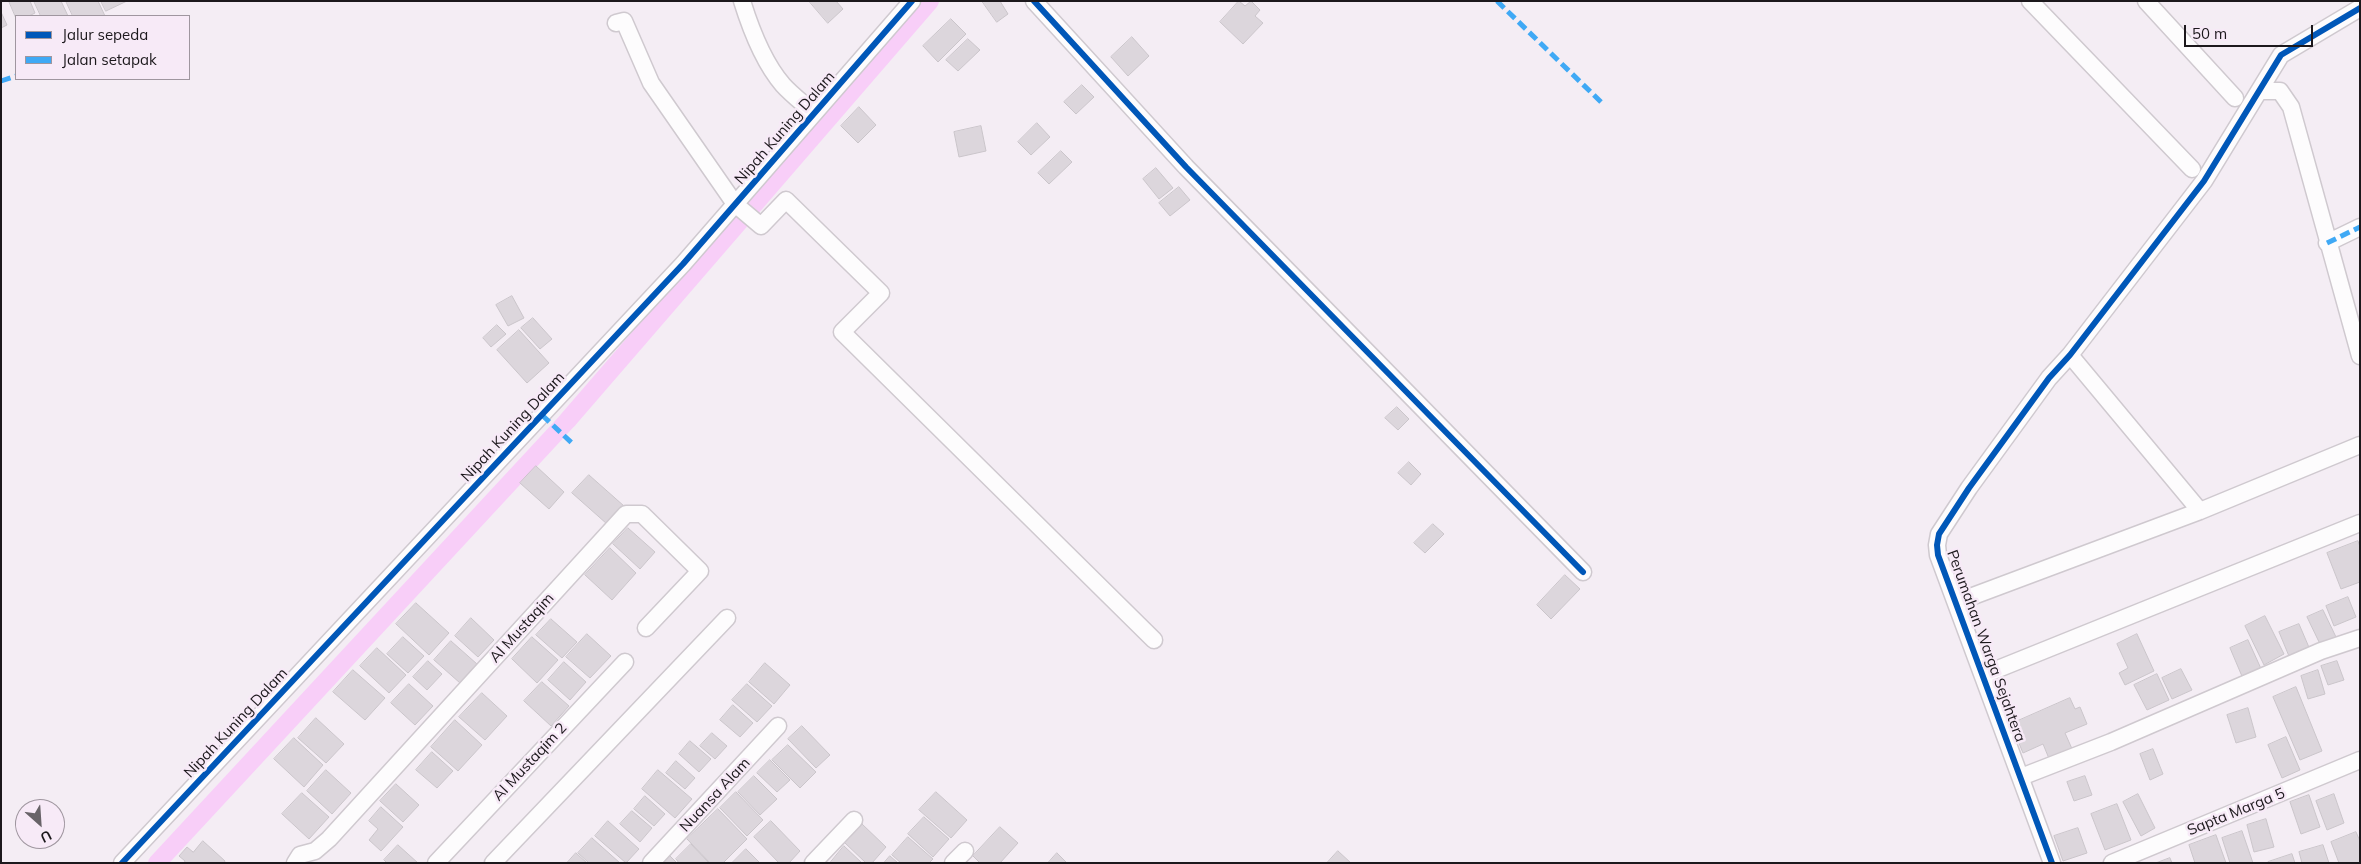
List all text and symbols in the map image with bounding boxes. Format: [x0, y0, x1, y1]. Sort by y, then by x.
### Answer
legend [15, 15, 190, 80]
scale bar [2186, 15, 2315, 47]
text: 50 m [2192, 24, 2227, 43]
text: Jalur sepeda [62, 25, 148, 44]
text: Jalan setapak [62, 50, 157, 69]
street label: Nipah Kuning Dalam [731, 68, 839, 188]
street label: Nipah Kuning Dalam [457, 368, 569, 486]
street label: Perumahan Warga Sejahtera [1943, 548, 2029, 744]
street label: Al Mustaqim [486, 590, 558, 666]
street label: Nipah Kuning Dalam [180, 664, 292, 782]
street label: Al Mustaqim 2 [489, 719, 571, 805]
street label: Nuansa Alam [676, 754, 754, 836]
street label: Sapta Marga 5 [2185, 784, 2287, 840]
north arrow [15, 799, 65, 849]
text: U [38, 826, 55, 847]

